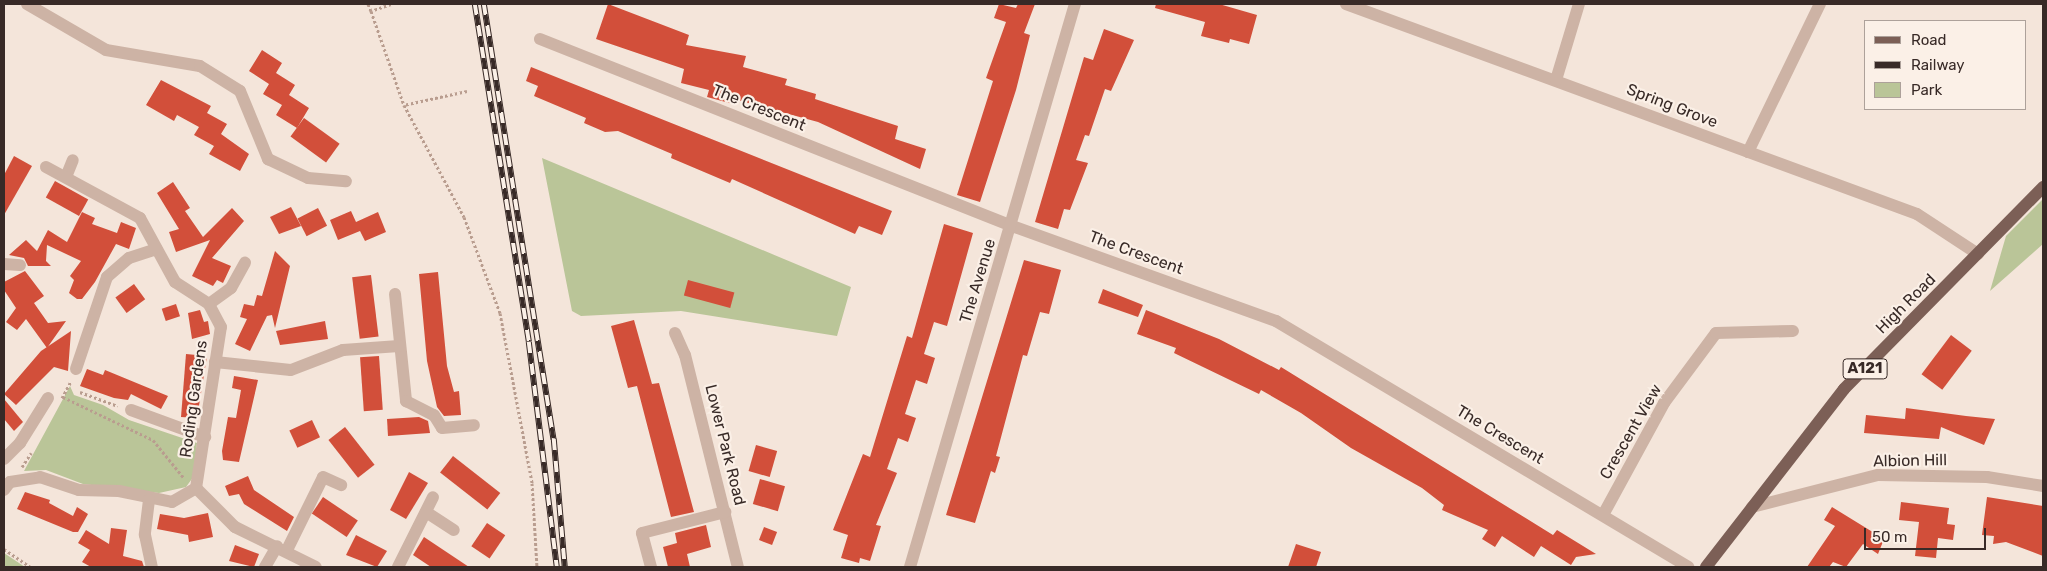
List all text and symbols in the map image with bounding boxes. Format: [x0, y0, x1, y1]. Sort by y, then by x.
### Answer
legend [1864, 20, 2027, 110]
text: Road [1911, 31, 1947, 49]
text: Railway [1911, 56, 1965, 74]
street label: Spring Grove [1624, 80, 1720, 132]
street label: The Crescent [710, 81, 808, 135]
text: Park [1911, 81, 1942, 99]
street label: The Crescent [1086, 227, 1186, 279]
street label: The Avenue [956, 236, 1000, 326]
street label: High Road [1872, 270, 1940, 338]
street label: Roding Gardens [176, 339, 212, 459]
road number: A121 [1842, 356, 1888, 382]
street label: Crescent View [1596, 381, 1666, 483]
street label: Lower Park Road [701, 382, 749, 508]
street label: The Crescent [1453, 401, 1547, 469]
street label: Albion Hill [1873, 451, 1947, 471]
scale bar [1867, 518, 1990, 550]
text: 50 m [1872, 528, 1907, 546]

